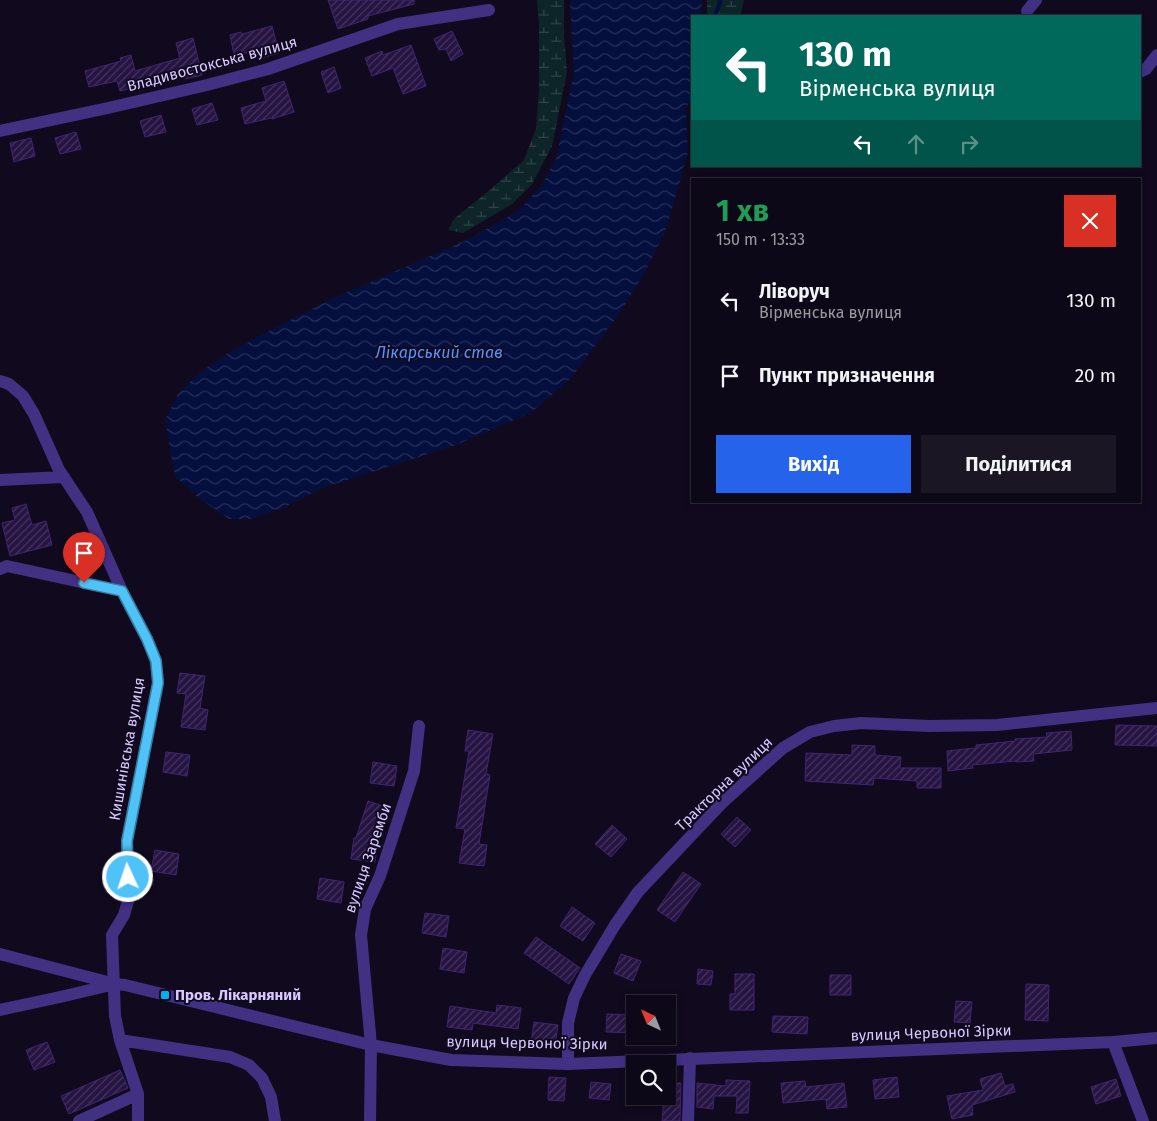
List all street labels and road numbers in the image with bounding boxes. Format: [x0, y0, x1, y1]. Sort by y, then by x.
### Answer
street label: Владивостокська вулиця [125, 33, 299, 95]
street label: Кишинівська вулиця [106, 676, 148, 822]
street label: Тракторна вулиця [672, 733, 776, 835]
street label: вулиця Заремби [341, 801, 395, 915]
street label: вулиця Червоної Зірки [850, 1021, 1012, 1045]
street label: вулиця Червоної Зірки [446, 1033, 608, 1053]

